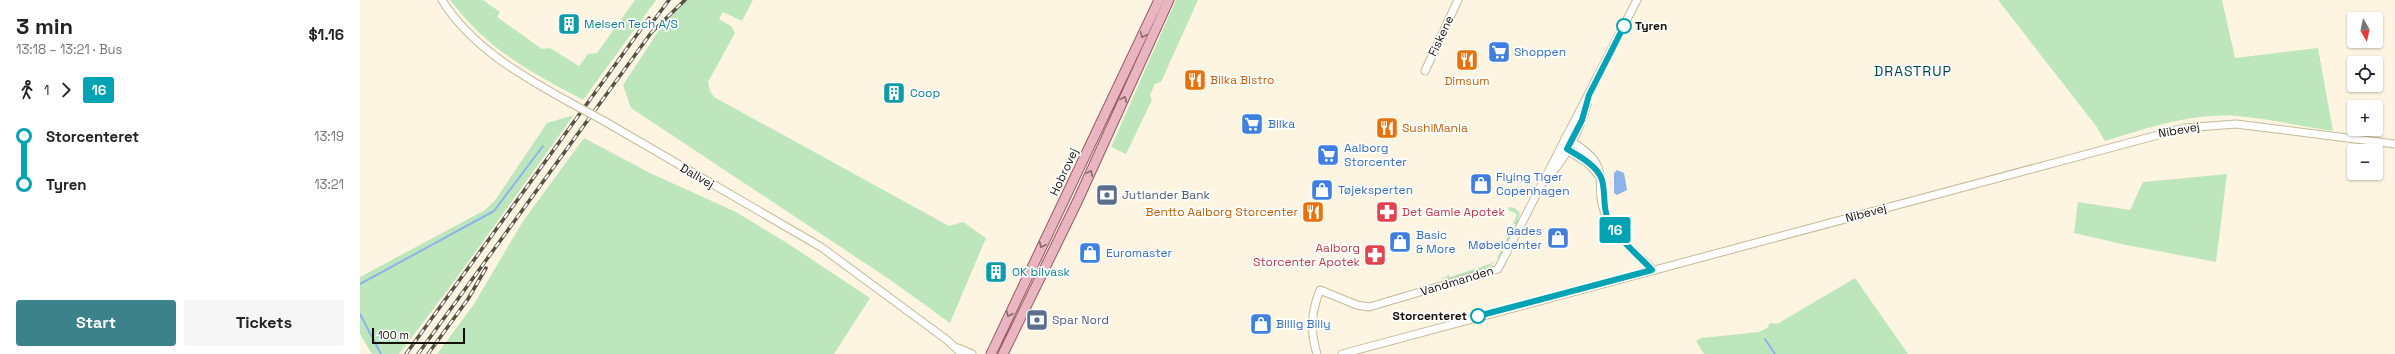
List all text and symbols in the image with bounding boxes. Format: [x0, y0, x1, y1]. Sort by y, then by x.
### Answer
building icon: Melsen Tech A/S [556, 11, 582, 37]
text: 3 min [16, 12, 73, 40]
north arrow [2347, 12, 2383, 48]
map controls [2347, 12, 2383, 180]
street label: Fiskene [1425, 13, 1457, 59]
place label: Melsen Tech A/S [584, 16, 678, 32]
marker: Tyren [1616, 18, 1632, 34]
place label: Tyren [1635, 18, 1667, 34]
text: $1.16 [308, 25, 344, 44]
one-way arrow [1140, 31, 1148, 39]
supermarket icon: Shoppen [1486, 39, 1512, 65]
text: 13:18 – 13:21 · Bus [16, 41, 122, 58]
place label: Shoppen [1514, 44, 1566, 60]
restaurant icon: Dimsum [1454, 47, 1480, 73]
button: locate [2347, 56, 2383, 92]
district label: DRASTRUP [1874, 62, 1952, 80]
restaurant icon: Bilka Bistro [1182, 67, 1208, 93]
place label: Bilka Bistro [1210, 72, 1274, 88]
place label: Dimsum [1444, 73, 1490, 89]
icon: walk [16, 79, 38, 101]
icon: forward [55, 79, 77, 101]
building icon: Coop [881, 80, 907, 106]
text: 16 [91, 81, 106, 99]
text: 1 [44, 82, 49, 99]
place label: Coop [910, 85, 941, 101]
one-way arrow [1119, 96, 1127, 104]
button: + [2347, 100, 2383, 136]
supermarket icon: Bilka [1239, 111, 1265, 137]
restaurant icon: SushiMania [1374, 115, 1400, 141]
place label: Bilka [1268, 116, 1295, 132]
street label: Nibevej [2157, 118, 2201, 142]
place label: SushiMania [1402, 120, 1468, 136]
text: Storcenteret [46, 127, 139, 146]
text: 13:19 [314, 128, 344, 145]
place label: Aalborg Storcenter [1344, 140, 1407, 170]
supermarket icon: Aalborg Storcenter [1315, 142, 1341, 168]
button: − [2347, 144, 2383, 180]
street label: Hobrovej [1046, 146, 1082, 198]
street label: Dallvej [677, 160, 717, 192]
place label: Flying Tiger Copenhagen [1496, 169, 1570, 199]
one-way arrow [1086, 170, 1094, 177]
shop icon: Flying Tiger Copenhagen [1468, 171, 1494, 197]
text: Tyren [46, 175, 87, 194]
text: 13:21 [314, 176, 344, 193]
shop icon: Tøjeksperten [1309, 177, 1335, 203]
bank icon: Jutlander Bank [1094, 182, 1120, 208]
place label: Tøjeksperten [1338, 182, 1413, 198]
place label: Jutlander Bank [1122, 187, 1211, 203]
restaurant icon: Bentto Aalborg Storcenter [1300, 199, 1326, 225]
pharmacy icon: Det Gamle Apotek [1374, 199, 1400, 225]
street label: Nibevej [1844, 200, 1888, 226]
place label: Bentto Aalborg Storcenter [1145, 204, 1298, 220]
place label: Det Gamle Apotek [1402, 204, 1505, 220]
line badge: 16 [1597, 217, 1633, 243]
text: 16 [1608, 221, 1622, 239]
place label: Gades Møbelcenter [1468, 223, 1542, 253]
shop icon: Gades Møbelcenter [1545, 225, 1571, 251]
place label: Basic & More [1416, 227, 1456, 257]
shop icon: Basic & More [1387, 229, 1413, 255]
shop icon: Euromaster [1077, 240, 1103, 266]
place label: Aalborg Storcenter Apotek [1253, 240, 1361, 270]
one-way arrow [1039, 241, 1047, 249]
pharmacy icon: Aalborg Storcenter Apotek [1362, 242, 1388, 268]
place label: Euromaster [1106, 245, 1173, 261]
building icon: OK bilvask [983, 259, 1009, 285]
street label: Vandmanden [1418, 262, 1496, 300]
place label: OK bilvask [1012, 264, 1070, 280]
button: Start [16, 300, 176, 346]
button: Tickets [184, 300, 344, 346]
bank icon: Spar Nord [1024, 307, 1050, 333]
place label: Storcenteret [1392, 308, 1467, 324]
marker: Storcenteret [1470, 308, 1486, 324]
one-way arrow [1006, 310, 1014, 318]
shop icon: Billig Billy [1248, 311, 1274, 337]
place label: Spar Nord [1052, 312, 1109, 328]
place label: Billig Billy [1276, 316, 1331, 332]
scale bar [372, 326, 465, 345]
text: 100 m [378, 328, 409, 342]

